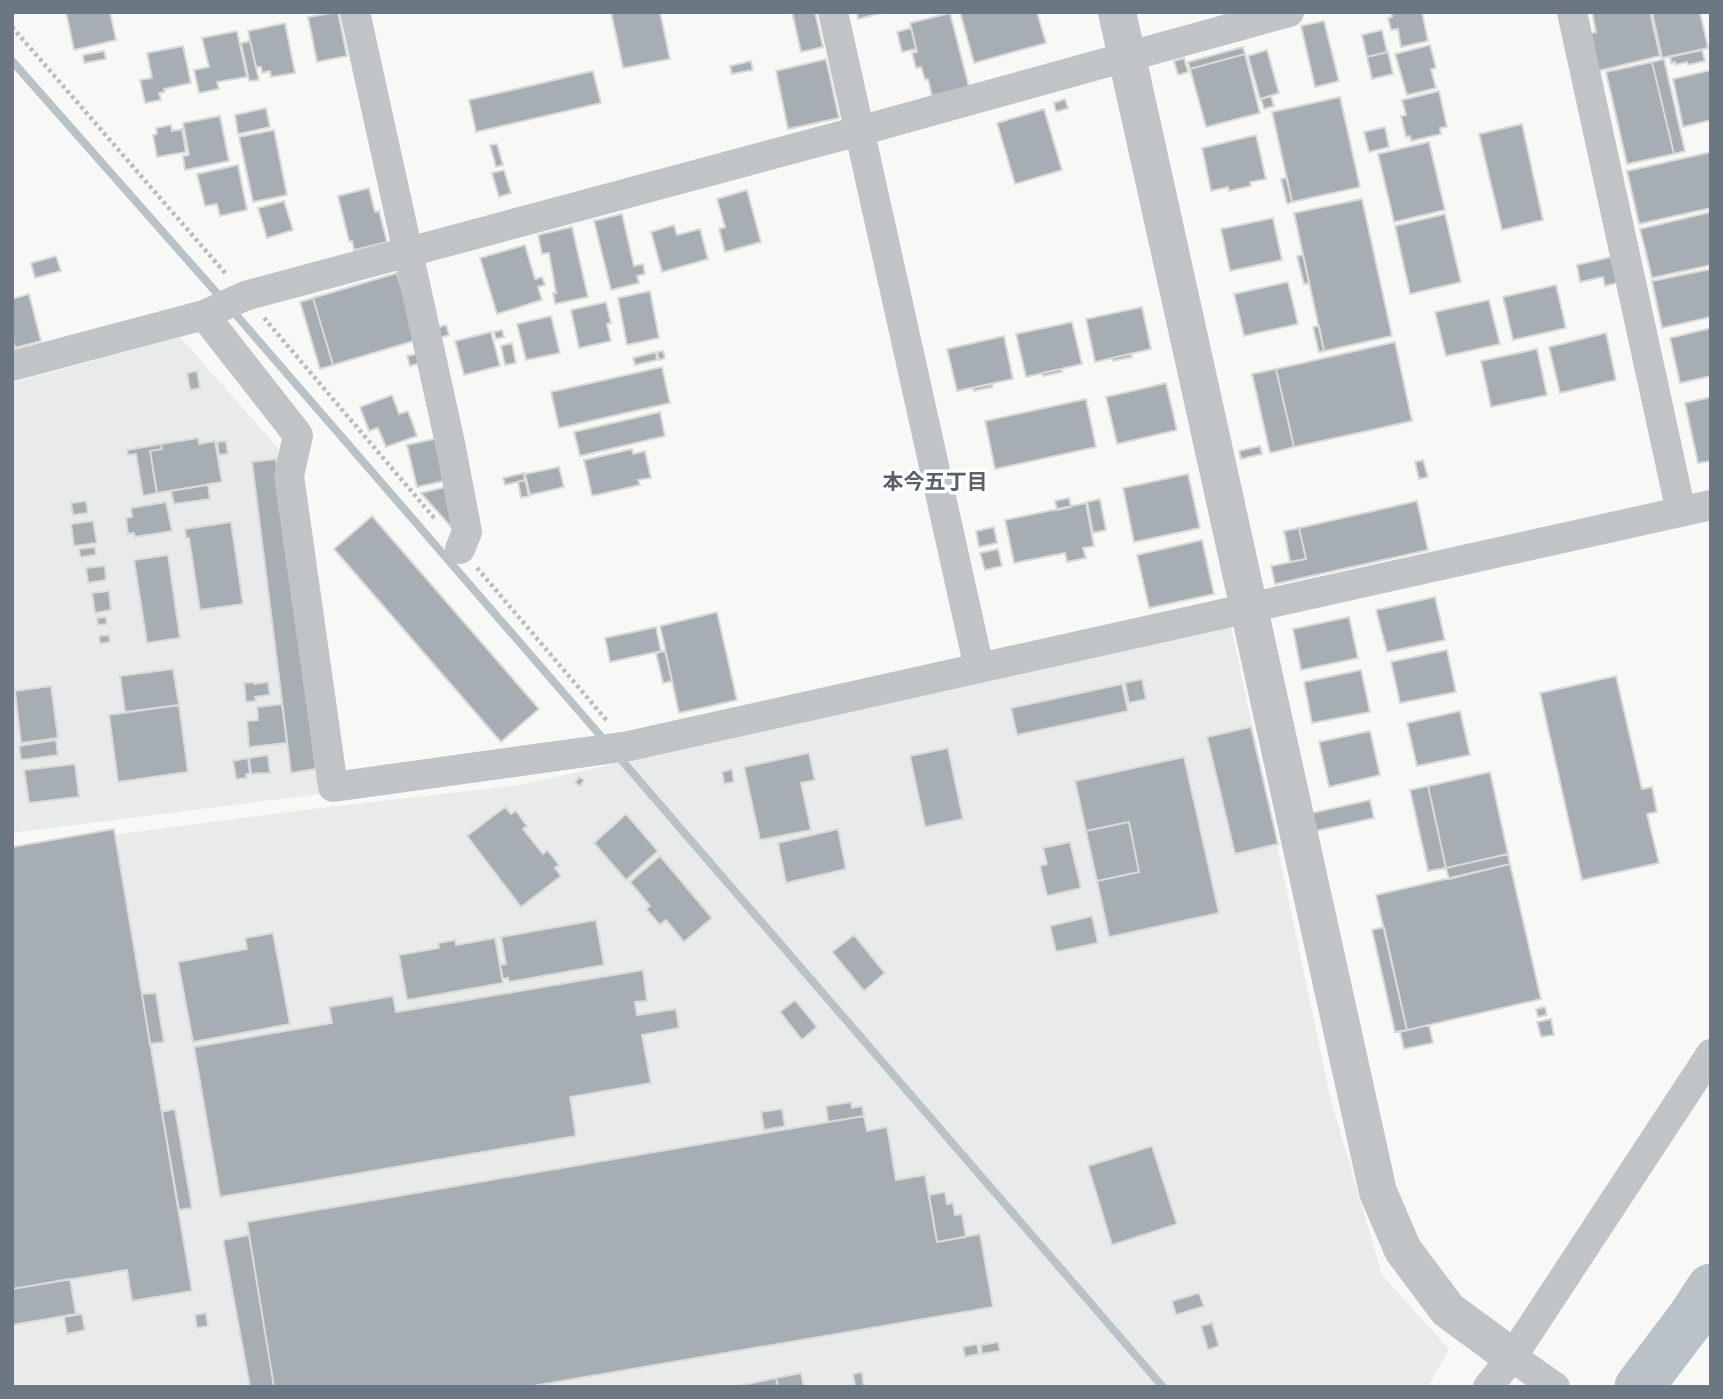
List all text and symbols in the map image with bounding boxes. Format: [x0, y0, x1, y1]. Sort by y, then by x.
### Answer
district label: 本今五丁目 [883, 469, 988, 494]

